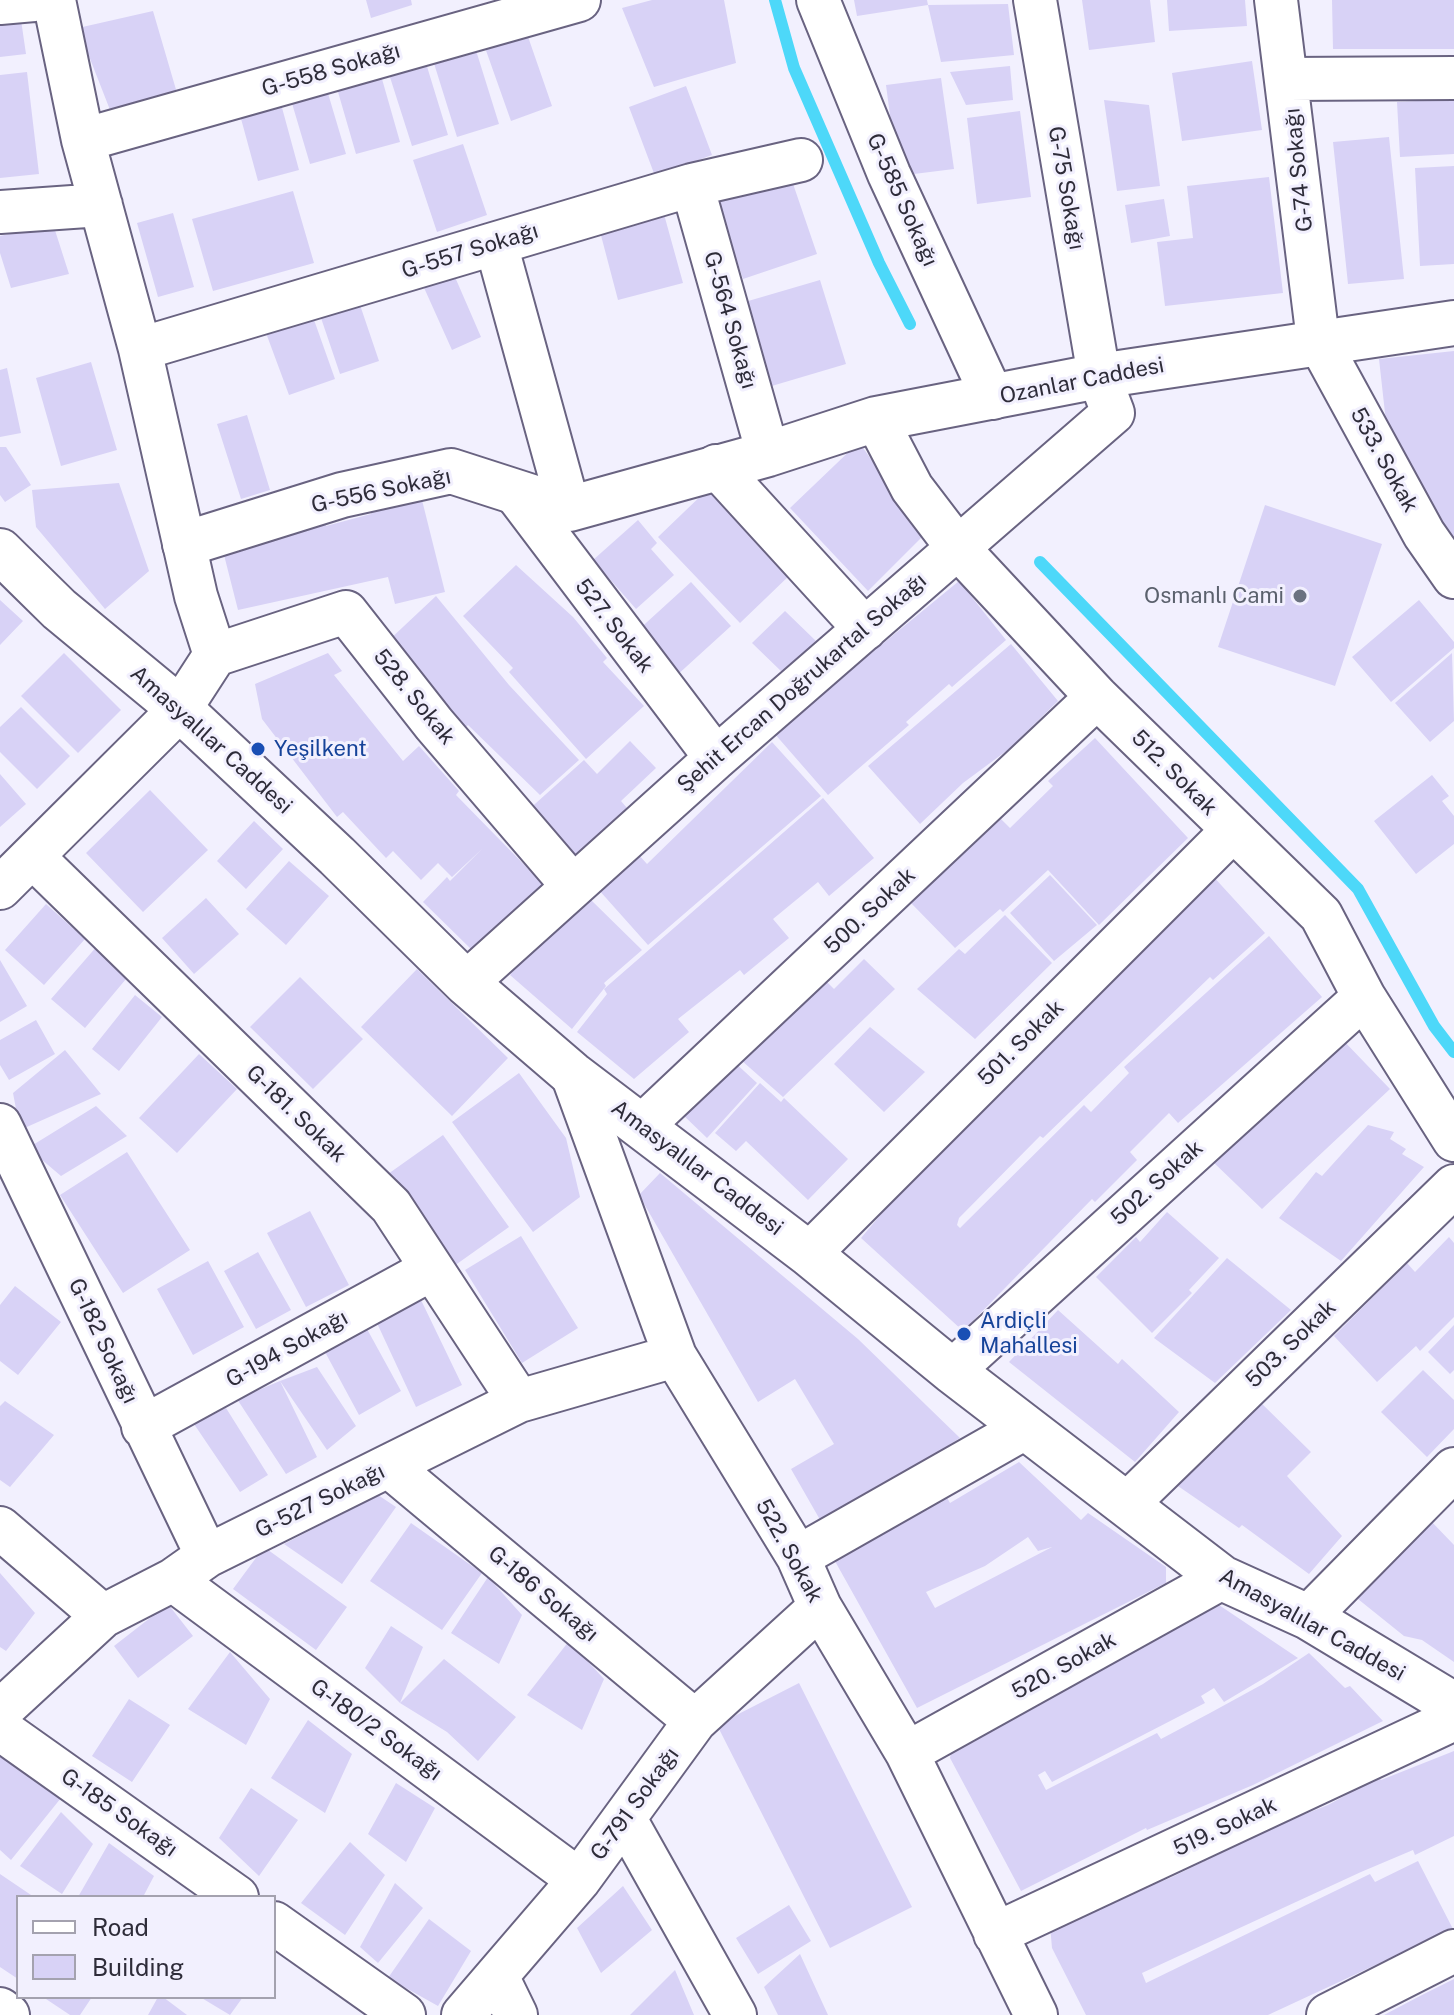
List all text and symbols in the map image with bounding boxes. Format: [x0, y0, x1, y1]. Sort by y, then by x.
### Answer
street label: G-558 Sokağı [259, 38, 403, 102]
street label: G-74 Sokağı [1279, 107, 1319, 233]
street label: G-75 Sokağı [1042, 124, 1090, 252]
street label: G-585 Sokağı [861, 129, 943, 271]
street label: G-557 Sokağı [398, 218, 542, 284]
street label: G-564 Sokağı [698, 248, 762, 392]
street label: Ozanlar Caddesi [998, 352, 1166, 410]
street label: 533. Sokak [1344, 403, 1424, 517]
street label: G-556 Sokağı [309, 463, 453, 519]
street label: Şehit Ercan Doğrukartal Sokağı [672, 568, 932, 798]
street label: 527. Sokak [569, 574, 659, 678]
place label: Osmanlı Cami [1144, 583, 1284, 609]
marker: Osmanlı Cami [1291, 587, 1309, 605]
street label: 528. Sokak [367, 644, 461, 750]
street label: Amasyalılar Caddesi [125, 660, 297, 820]
street label: 512. Sokak [1126, 725, 1222, 821]
place label: Yeşilkent [274, 736, 367, 762]
marker: Yeşilkent [249, 740, 267, 758]
street label: 500. Sokak [819, 862, 921, 960]
street label: 501. Sokak [973, 995, 1069, 1091]
street label: G-181. Sokak [240, 1060, 352, 1168]
street label: Amasyalılar Caddesi [606, 1095, 788, 1241]
street label: 502. Sokak [1106, 1135, 1208, 1231]
street label: G-182 Sokağı [63, 1274, 143, 1408]
street label: 503. Sokak [1240, 1294, 1342, 1394]
street label: G-194 Sokağı [222, 1305, 352, 1393]
place label: Ardiçli Mahallesi [980, 1308, 1078, 1360]
marker: Ardiçli Mahallesi [955, 1325, 973, 1343]
street label: G-527 Sokağı [251, 1458, 389, 1544]
street label: 522. Sokak [750, 1495, 828, 1607]
street label: G-186 Sokağı [483, 1540, 603, 1648]
street label: Amasyalılar Caddesi [1214, 1563, 1410, 1687]
street label: 520. Sokak [1007, 1627, 1121, 1705]
street label: G-180/2 Sokağı [305, 1674, 447, 1786]
street label: G-791 Sokağı [585, 1742, 685, 1866]
street label: G-185 Sokağı [56, 1763, 182, 1863]
street label: 519. Sokak [1169, 1792, 1281, 1862]
legend [16, 1895, 276, 1999]
text: Road [92, 1913, 149, 1941]
text: Building [92, 1953, 184, 1981]

